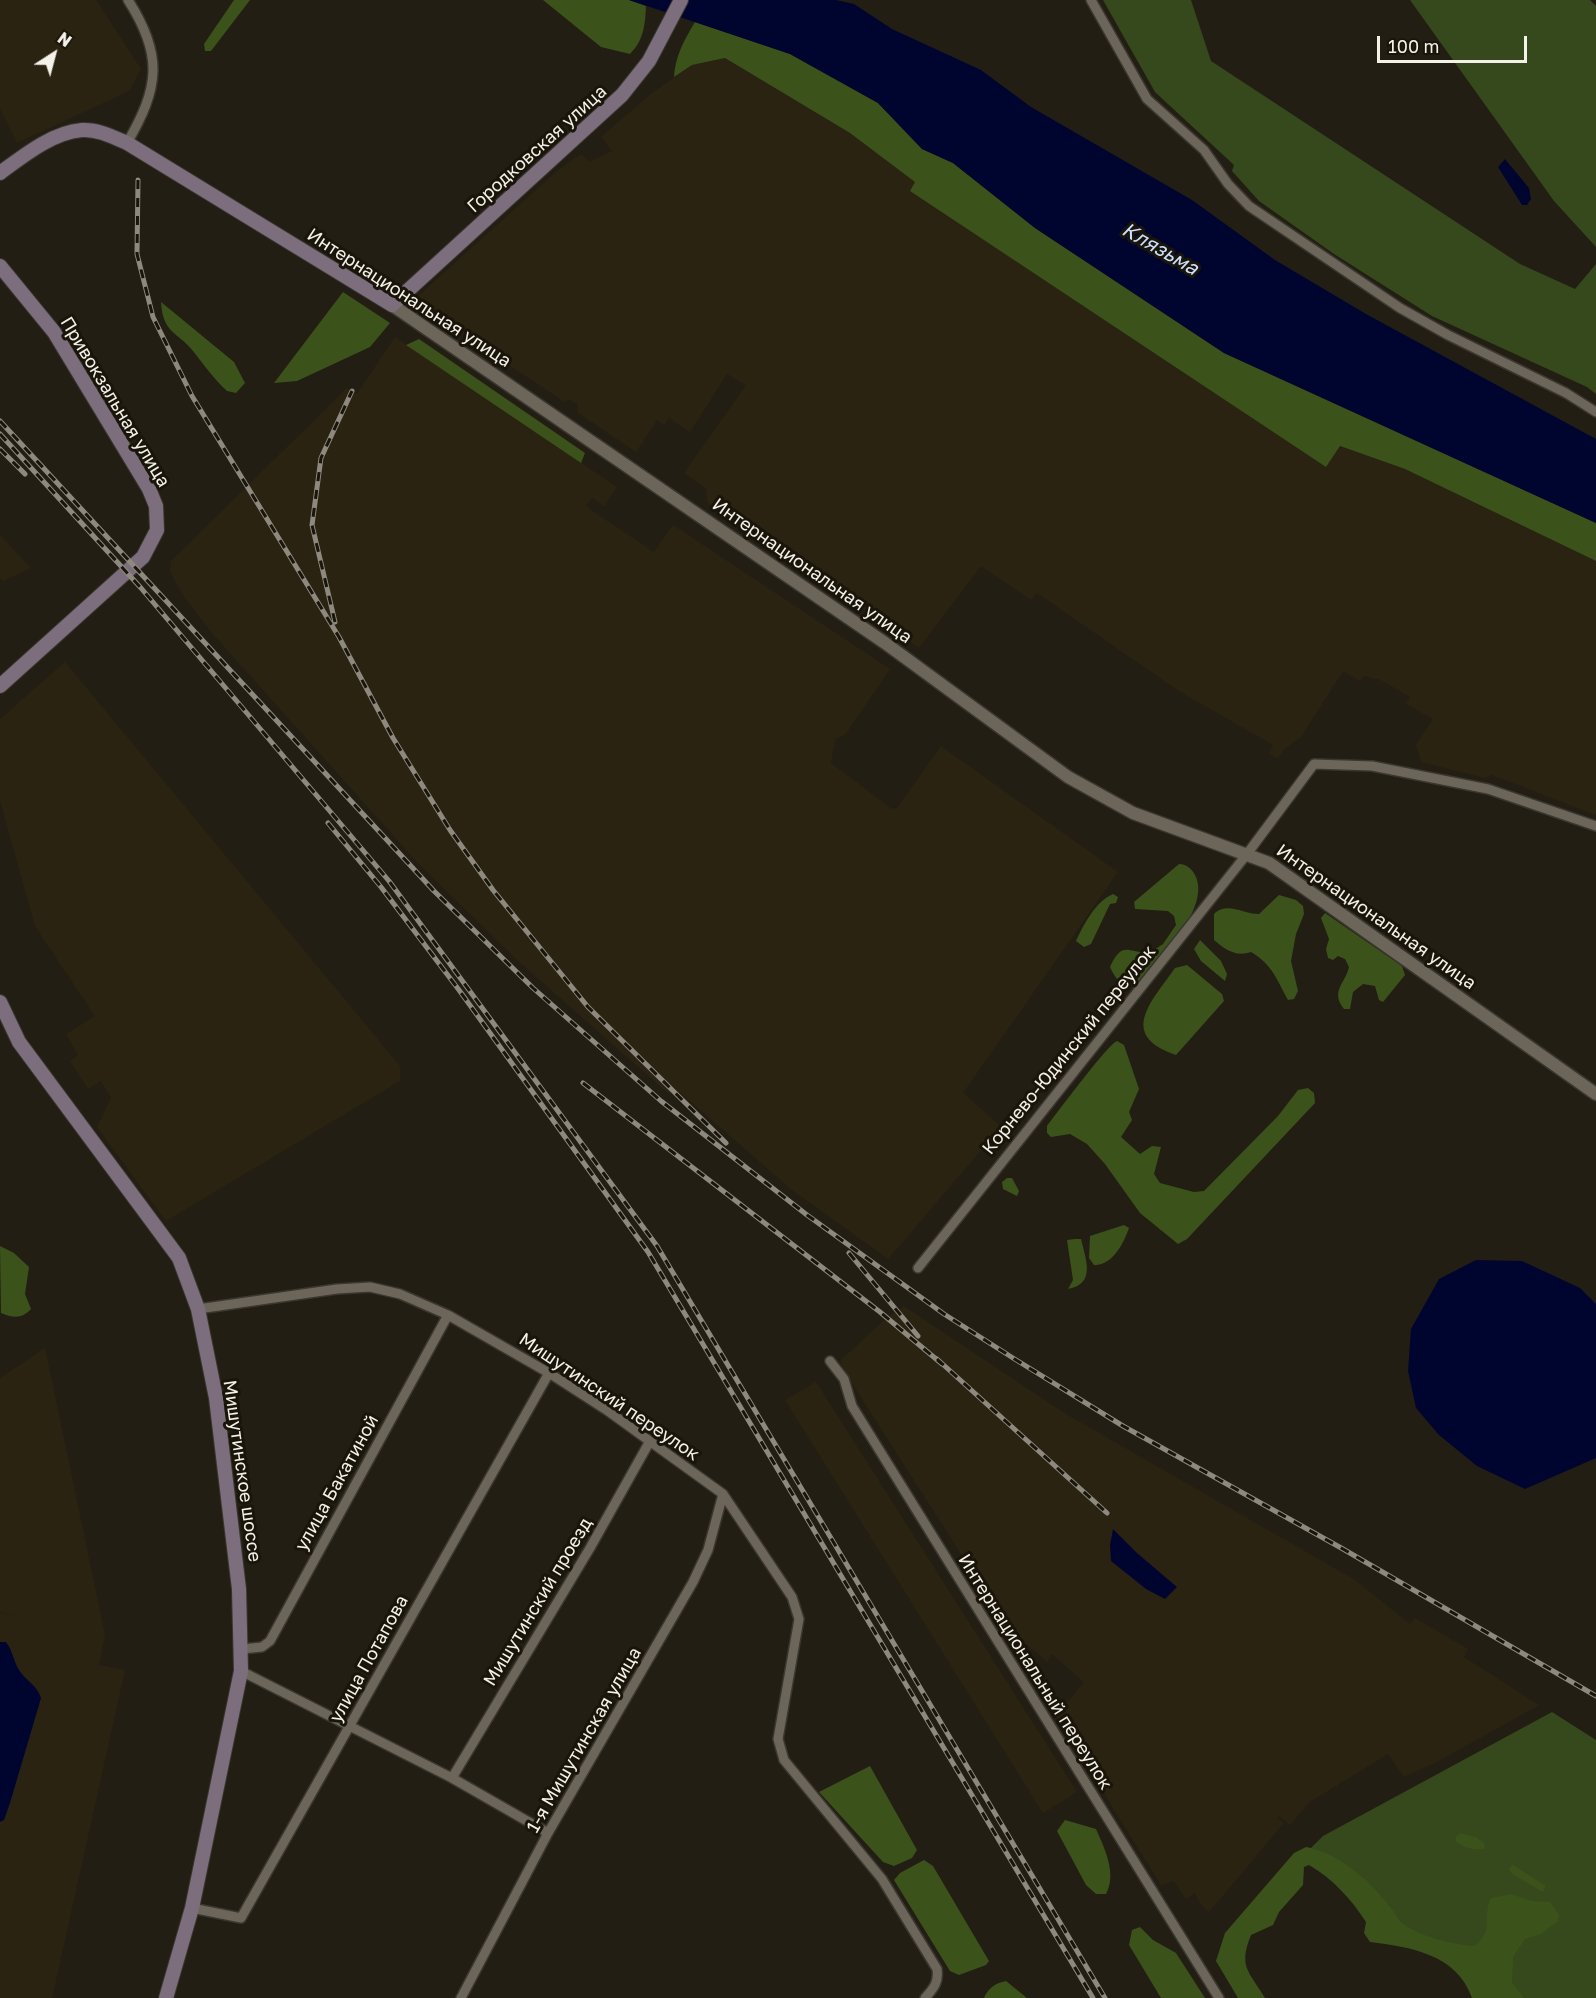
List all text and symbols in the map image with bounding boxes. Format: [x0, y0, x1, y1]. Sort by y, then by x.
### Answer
north arrow [24, 24, 84, 84]
scale bar [1380, 24, 1530, 62]
text: N [54, 28, 75, 51]
text: 100 m [1388, 35, 1439, 57]
street label: Городковская улица [463, 81, 611, 217]
water label: Клязьма [1118, 218, 1202, 280]
street label: Интернациональная улица [303, 224, 515, 372]
street label: Привокзальная улица [56, 313, 174, 491]
street label: Интернациональная улица [708, 494, 916, 648]
street label: Интернациональная улица [1272, 840, 1480, 994]
street label: Корнево-Юдинский переулок [978, 941, 1160, 1159]
street label: Мишутинский переулок [515, 1329, 703, 1465]
street label: Мишутинское шоссе [219, 1379, 265, 1563]
street label: улица Бакатиной [291, 1411, 383, 1555]
street label: Мишутинский проезд [479, 1514, 597, 1690]
street label: Интернациональный переулок [953, 1550, 1117, 1794]
street label: улица Потапова [325, 1592, 413, 1726]
street label: 1-я Мишутинская улица [522, 1644, 646, 1836]

